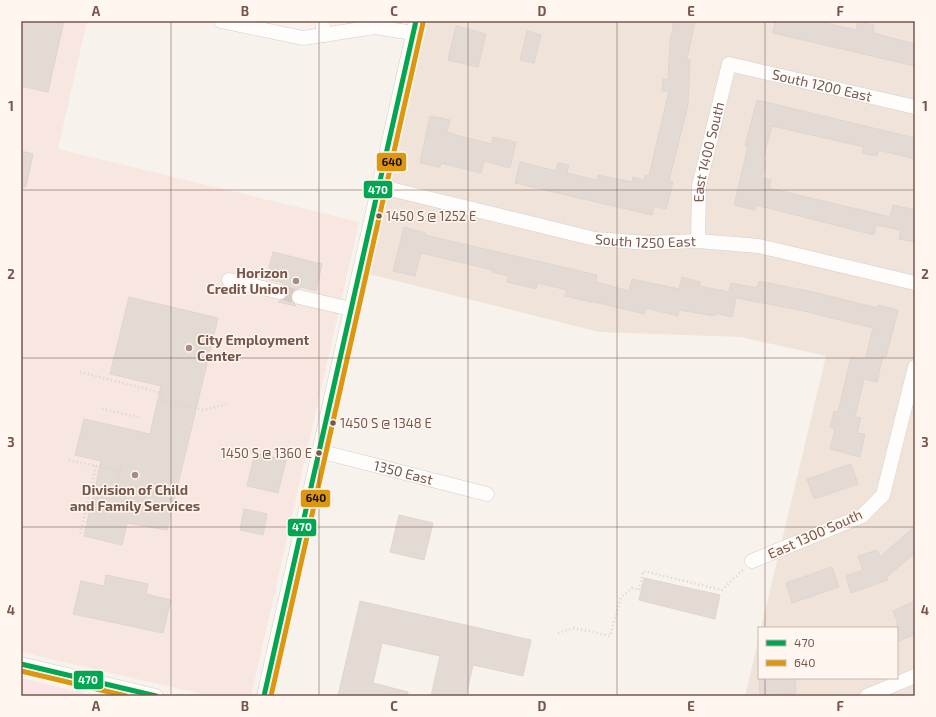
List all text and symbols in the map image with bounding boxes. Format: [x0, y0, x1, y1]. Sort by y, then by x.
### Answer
text: A [92, 3, 101, 19]
text: B [241, 3, 249, 19]
text: C [390, 3, 398, 19]
text: D [538, 3, 547, 19]
text: E [687, 3, 695, 19]
text: F [836, 3, 844, 19]
street label: South 1200 East [770, 65, 874, 105]
text: 1 [8, 98, 14, 114]
text: 1 [922, 98, 928, 114]
street label: East 1400 South [690, 100, 727, 202]
line badge: 640 [376, 152, 407, 172]
text: 640 [382, 155, 402, 168]
line badge: 470 [363, 180, 393, 199]
text: 470 [368, 183, 388, 196]
place label: 1450 S @ 1252 E [386, 208, 476, 224]
marker: 1450 S @ 1252 E [374, 211, 384, 221]
street label: South 1250 East [595, 230, 696, 251]
place label: Horizon Credit Union [206, 264, 288, 297]
text: 2 [7, 266, 15, 282]
text: 2 [921, 266, 929, 282]
marker: Horizon Credit Union [291, 276, 301, 286]
place label: City Employment Center [197, 331, 310, 364]
marker: City Employment Center [184, 343, 194, 353]
place label: 1450 S @ 1348 E [340, 415, 432, 431]
marker: 1450 S @ 1348 E [328, 418, 338, 428]
text: 3 [7, 434, 15, 450]
text: 3 [921, 434, 929, 450]
place label: 1450 S @ 1360 E [221, 445, 312, 461]
marker: 1450 S @ 1360 E [314, 448, 324, 458]
street label: 1350 East [372, 456, 435, 488]
marker: Division of Child and Family Services [130, 470, 140, 480]
place label: Division of Child and Family Services [70, 481, 200, 514]
line badge: 640 [300, 489, 331, 508]
text: 640 [306, 491, 326, 504]
street label: East 1300 South [765, 505, 865, 562]
line badge: 470 [287, 518, 317, 537]
text: 470 [292, 520, 312, 533]
text: 4 [7, 602, 15, 618]
text: 4 [921, 602, 929, 618]
legend [758, 627, 898, 679]
text: 470 [794, 635, 815, 649]
text: 640 [794, 655, 815, 669]
line badge: 470 [73, 670, 104, 690]
text: 470 [78, 673, 98, 686]
text: A [92, 698, 101, 714]
text: B [241, 698, 249, 714]
text: C [390, 698, 398, 714]
text: D [538, 698, 547, 714]
text: E [687, 698, 695, 714]
text: F [836, 698, 844, 714]

